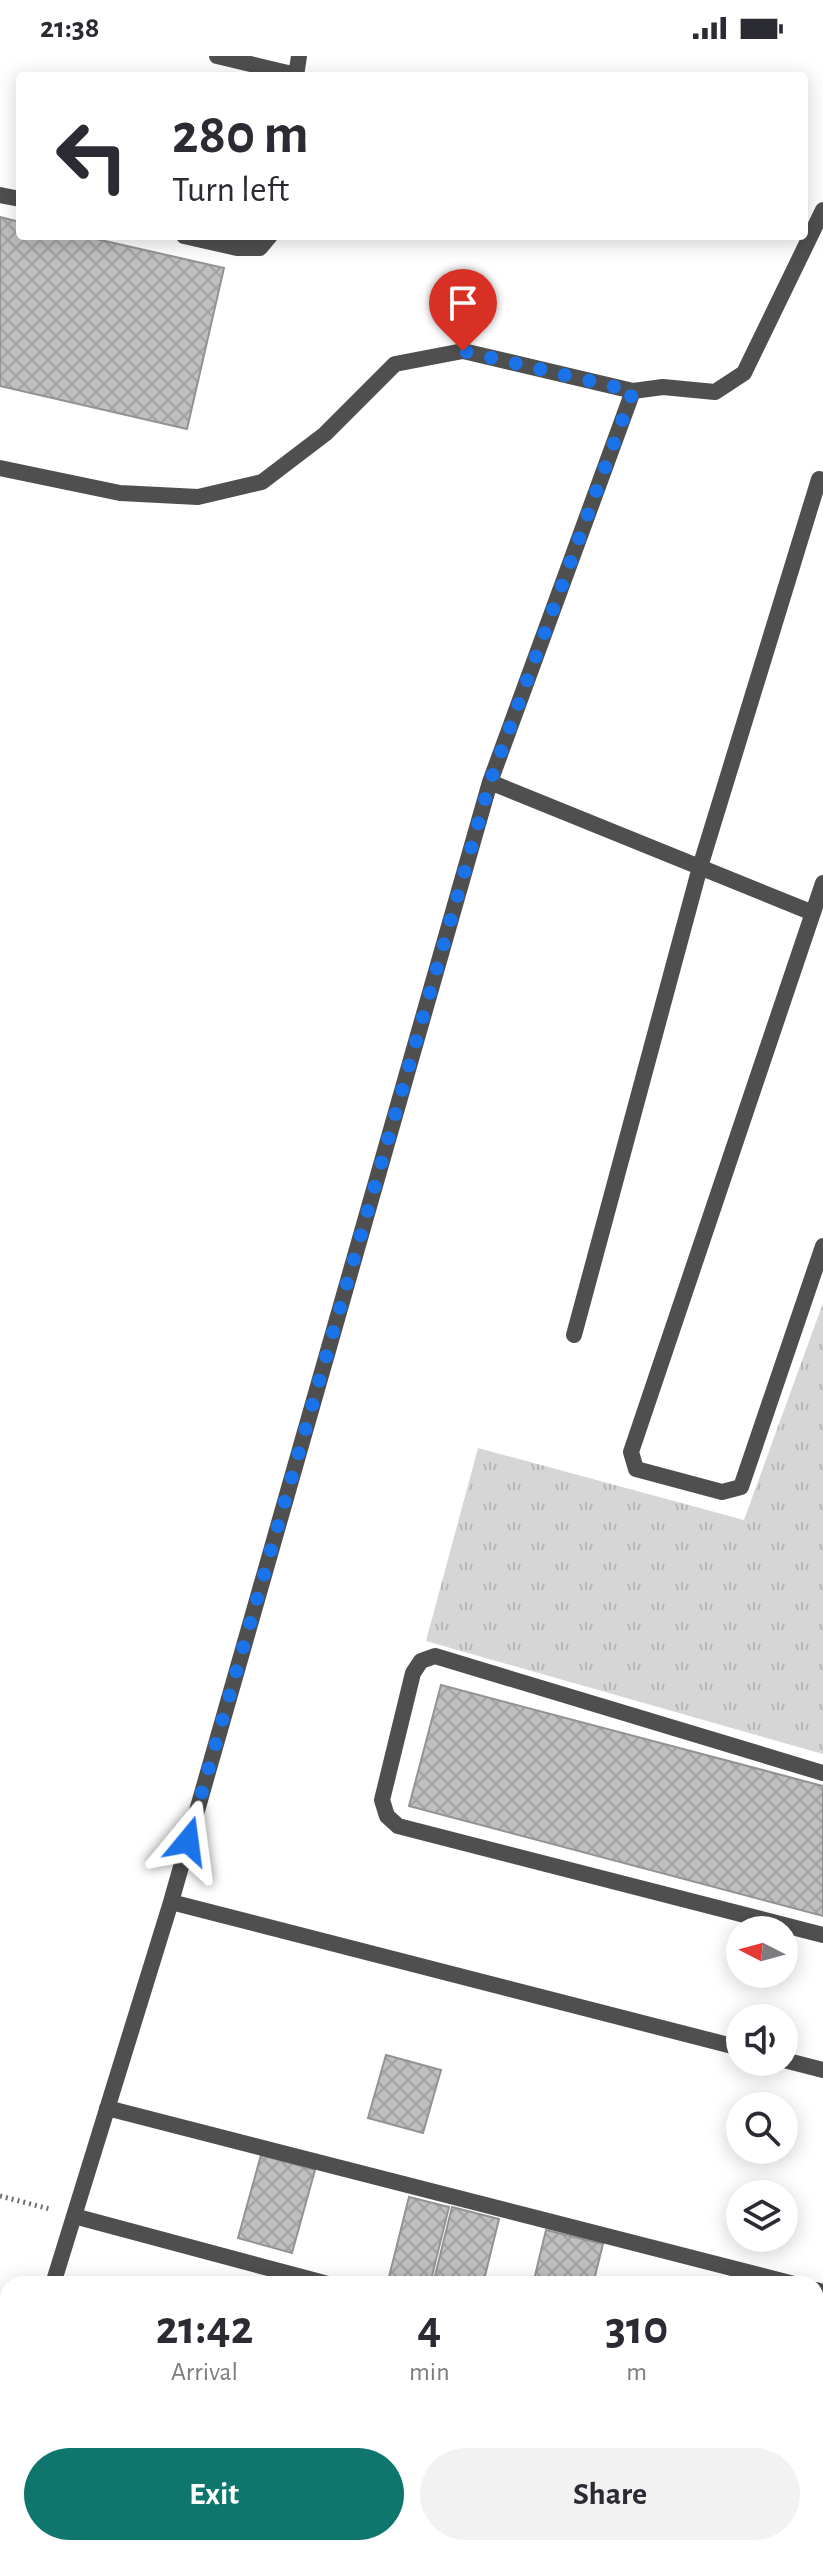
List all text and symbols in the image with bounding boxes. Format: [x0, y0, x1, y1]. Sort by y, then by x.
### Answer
text: 21:38 [40, 13, 100, 43]
icon: left [40, 104, 144, 208]
text: 280 m [172, 107, 309, 163]
text: Turn left [172, 172, 289, 208]
pin [429, 269, 497, 351]
icon: arrive [441, 281, 485, 325]
position arrow [146, 1799, 230, 1883]
north arrow [726, 1916, 798, 1988]
map controls [726, 1916, 798, 2252]
button: sound [726, 2004, 798, 2076]
button: search [726, 2092, 798, 2164]
button: layers [726, 2180, 798, 2252]
text: 21:42 [156, 2305, 253, 2353]
text: 4 [417, 2305, 441, 2353]
text: 310 [605, 2305, 668, 2353]
text: Arrival [171, 2359, 238, 2385]
text: min [409, 2359, 450, 2385]
text: m [626, 2359, 647, 2385]
button: Exit [24, 2448, 404, 2540]
button: Share [420, 2448, 800, 2540]

